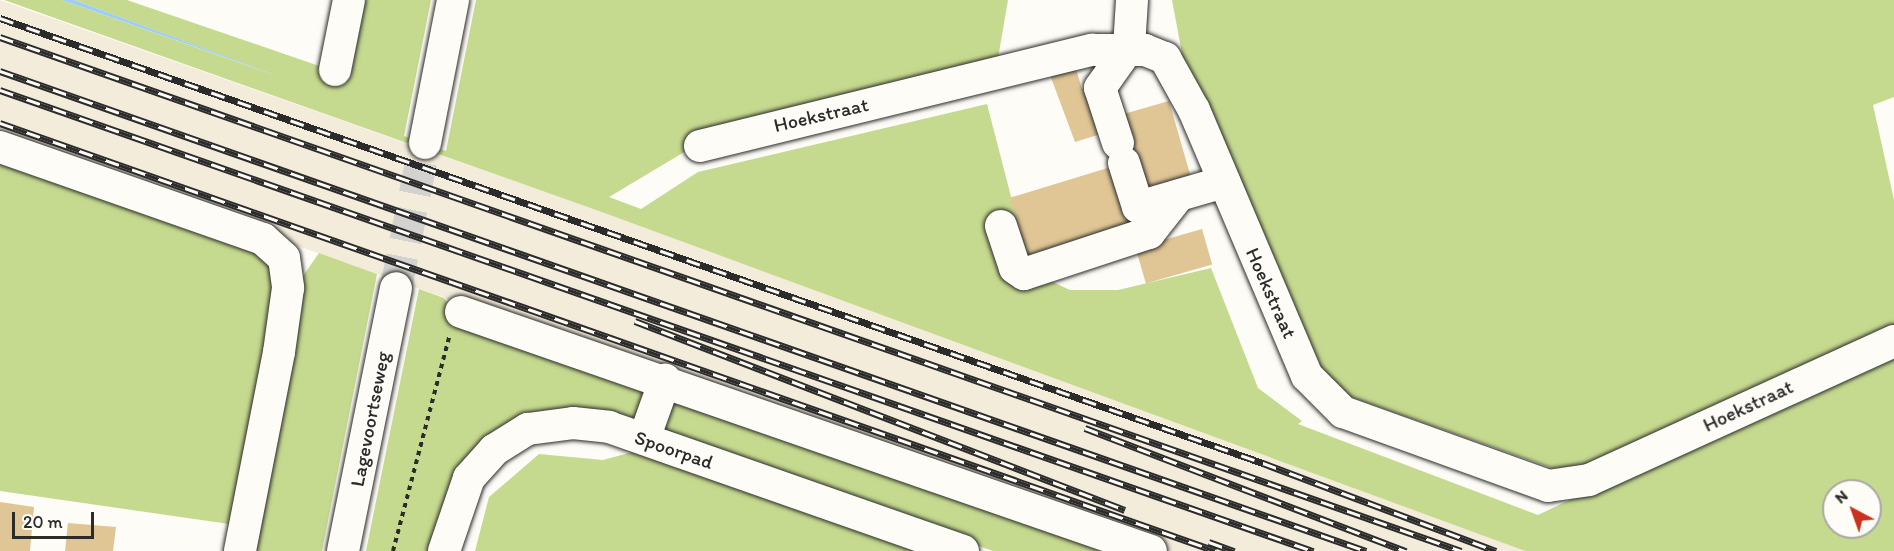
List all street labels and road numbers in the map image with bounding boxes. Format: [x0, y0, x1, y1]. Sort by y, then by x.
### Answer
street label: Hoekstraat [771, 92, 871, 138]
street label: Hoekstraat [1240, 244, 1302, 342]
street label: Lagevoortseweg [345, 349, 395, 489]
street label: Hoekstraat [1699, 375, 1797, 437]
street label: Spoorpad [631, 425, 717, 475]

